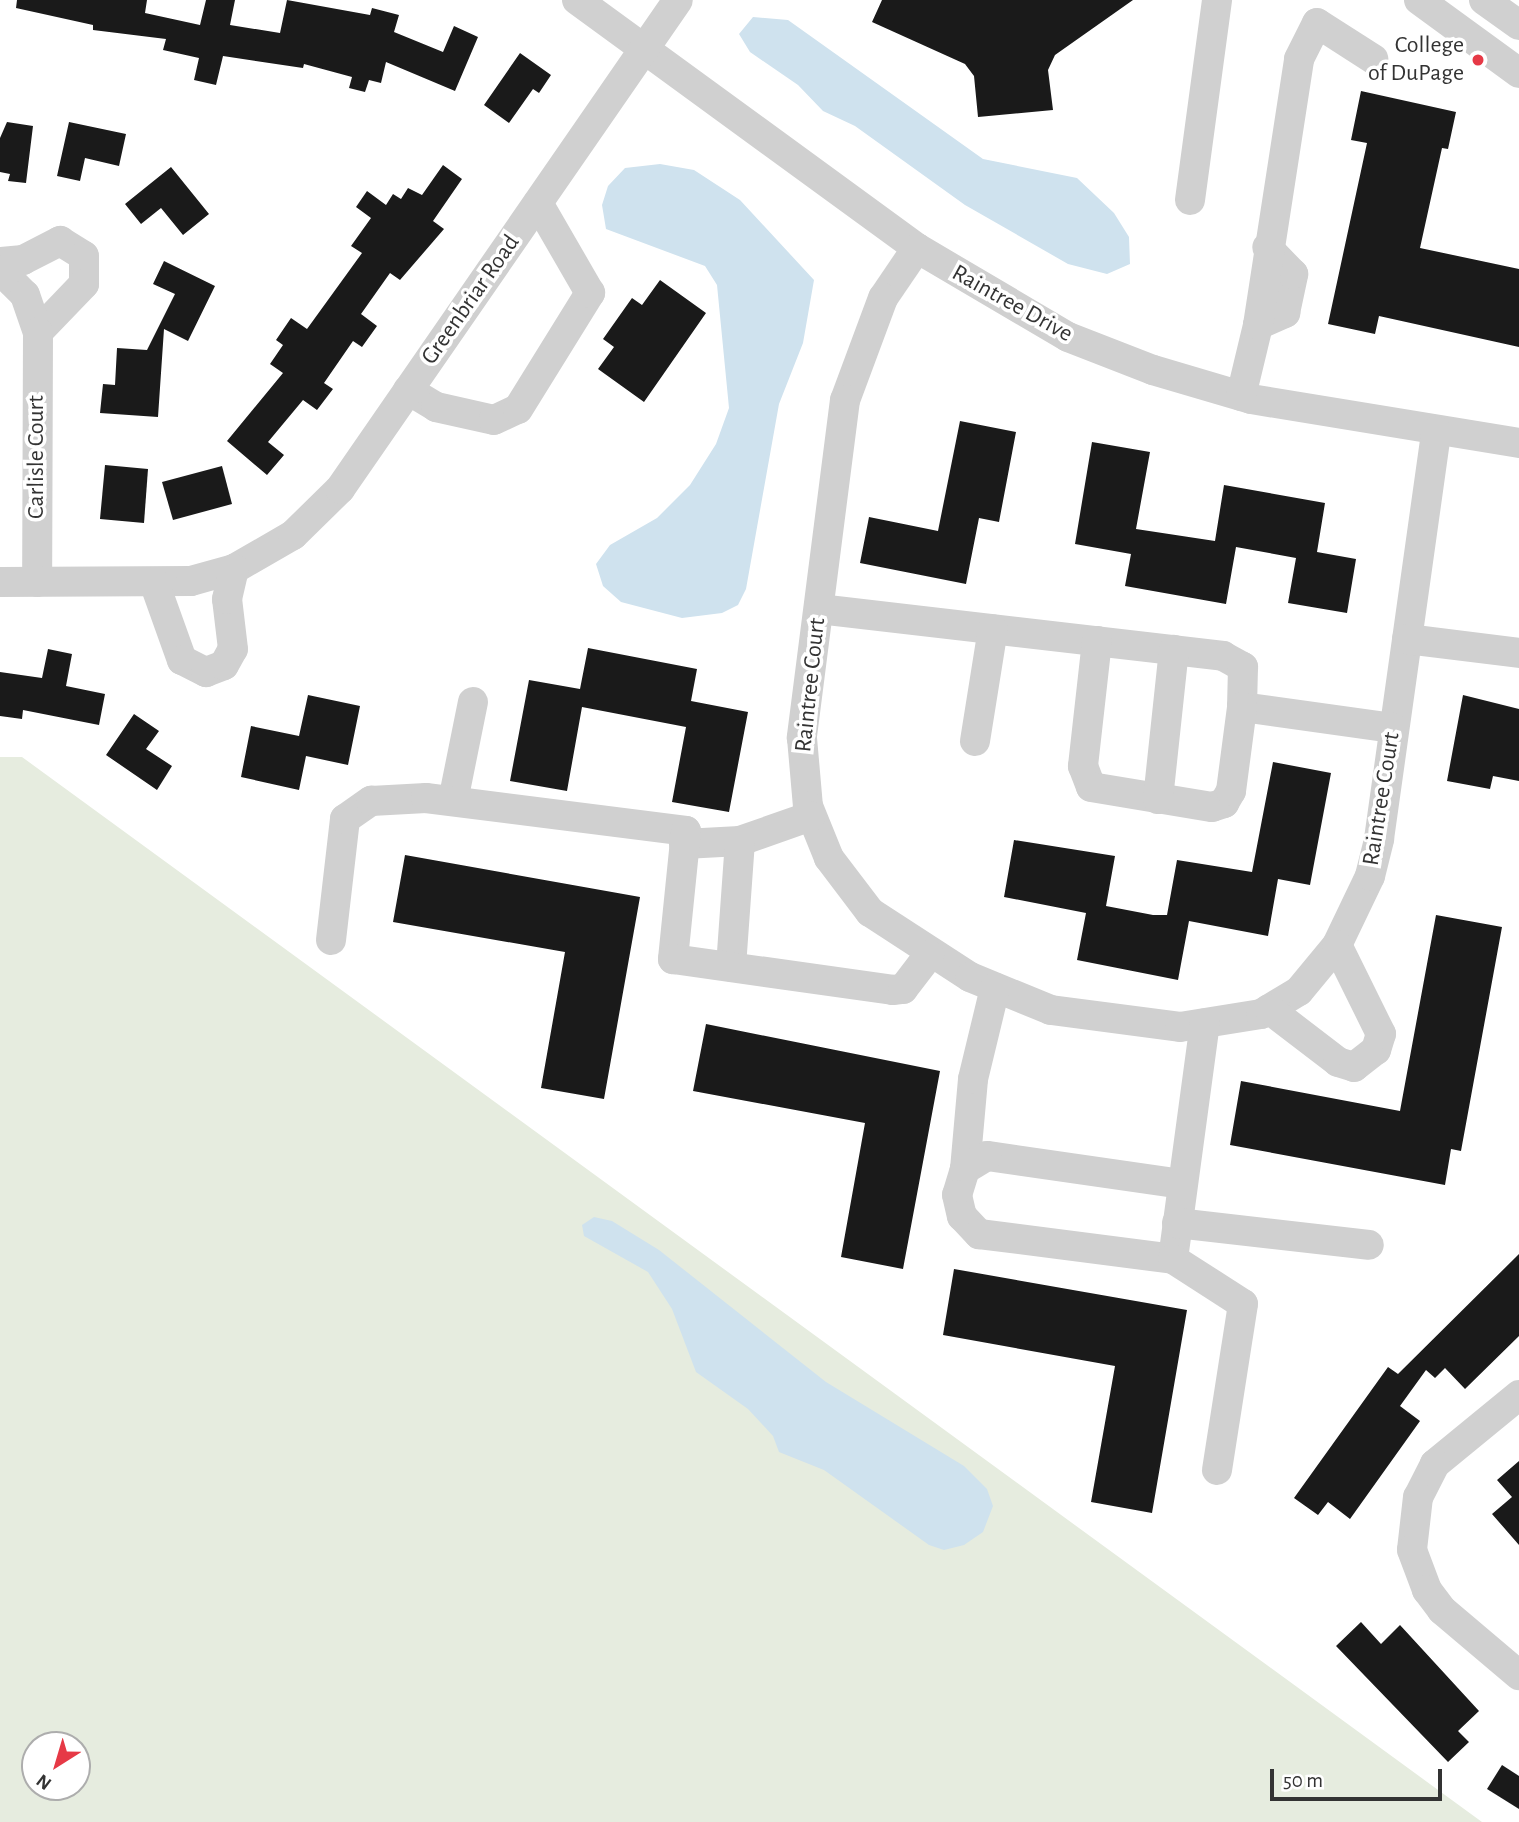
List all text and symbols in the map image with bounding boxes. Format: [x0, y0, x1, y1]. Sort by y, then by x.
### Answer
place label: College of DuPage [1368, 32, 1464, 88]
marker: College of DuPage [1470, 52, 1486, 68]
street label: Greenbriar Road [416, 229, 526, 371]
street label: Raintree Drive [947, 259, 1077, 349]
street label: Carlisle Court [23, 395, 51, 519]
street label: Raintree Court [790, 616, 832, 754]
street label: Raintree Court [1357, 730, 1407, 868]
north arrow [21, 1731, 91, 1801]
scale bar [1274, 1756, 1446, 1800]
text: N [33, 1770, 55, 1793]
text: 50 m [1283, 1770, 1323, 1791]

